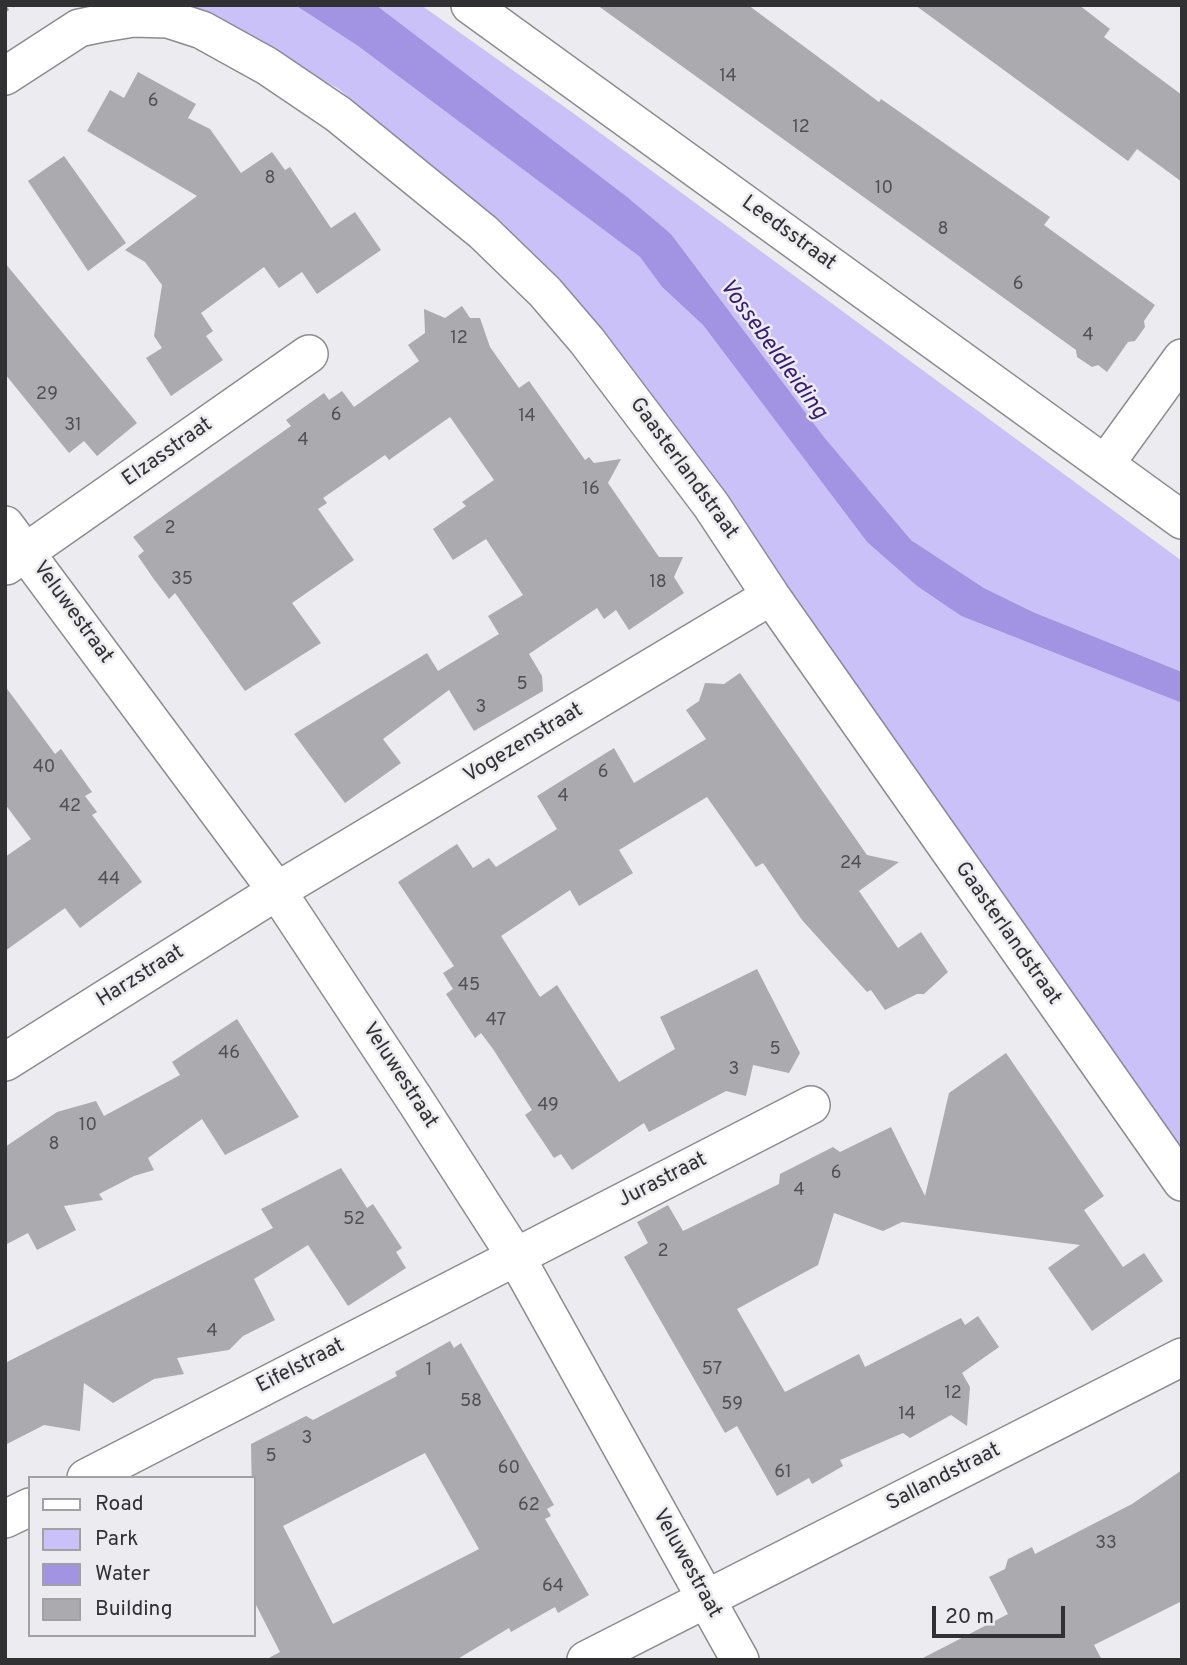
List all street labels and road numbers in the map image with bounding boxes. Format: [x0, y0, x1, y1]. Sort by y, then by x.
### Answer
street label: Leedsstraat [736, 191, 840, 277]
street label: Gaasterlandstraat [623, 393, 743, 545]
street label: Elzasstraat [118, 413, 218, 493]
street label: Veluwestraat [26, 557, 118, 669]
street label: Vogezenstraat [460, 699, 588, 789]
street label: Gaasterlandstraat [948, 858, 1066, 1010]
street label: Harzstraat [93, 940, 189, 1014]
street label: Veluwestraat [356, 1019, 442, 1133]
street label: Jurastraat [614, 1148, 712, 1214]
street label: Eifelstraat [253, 1334, 349, 1400]
street label: Sallandstraat [883, 1439, 1005, 1517]
street label: Veluwestraat [646, 1505, 726, 1623]

